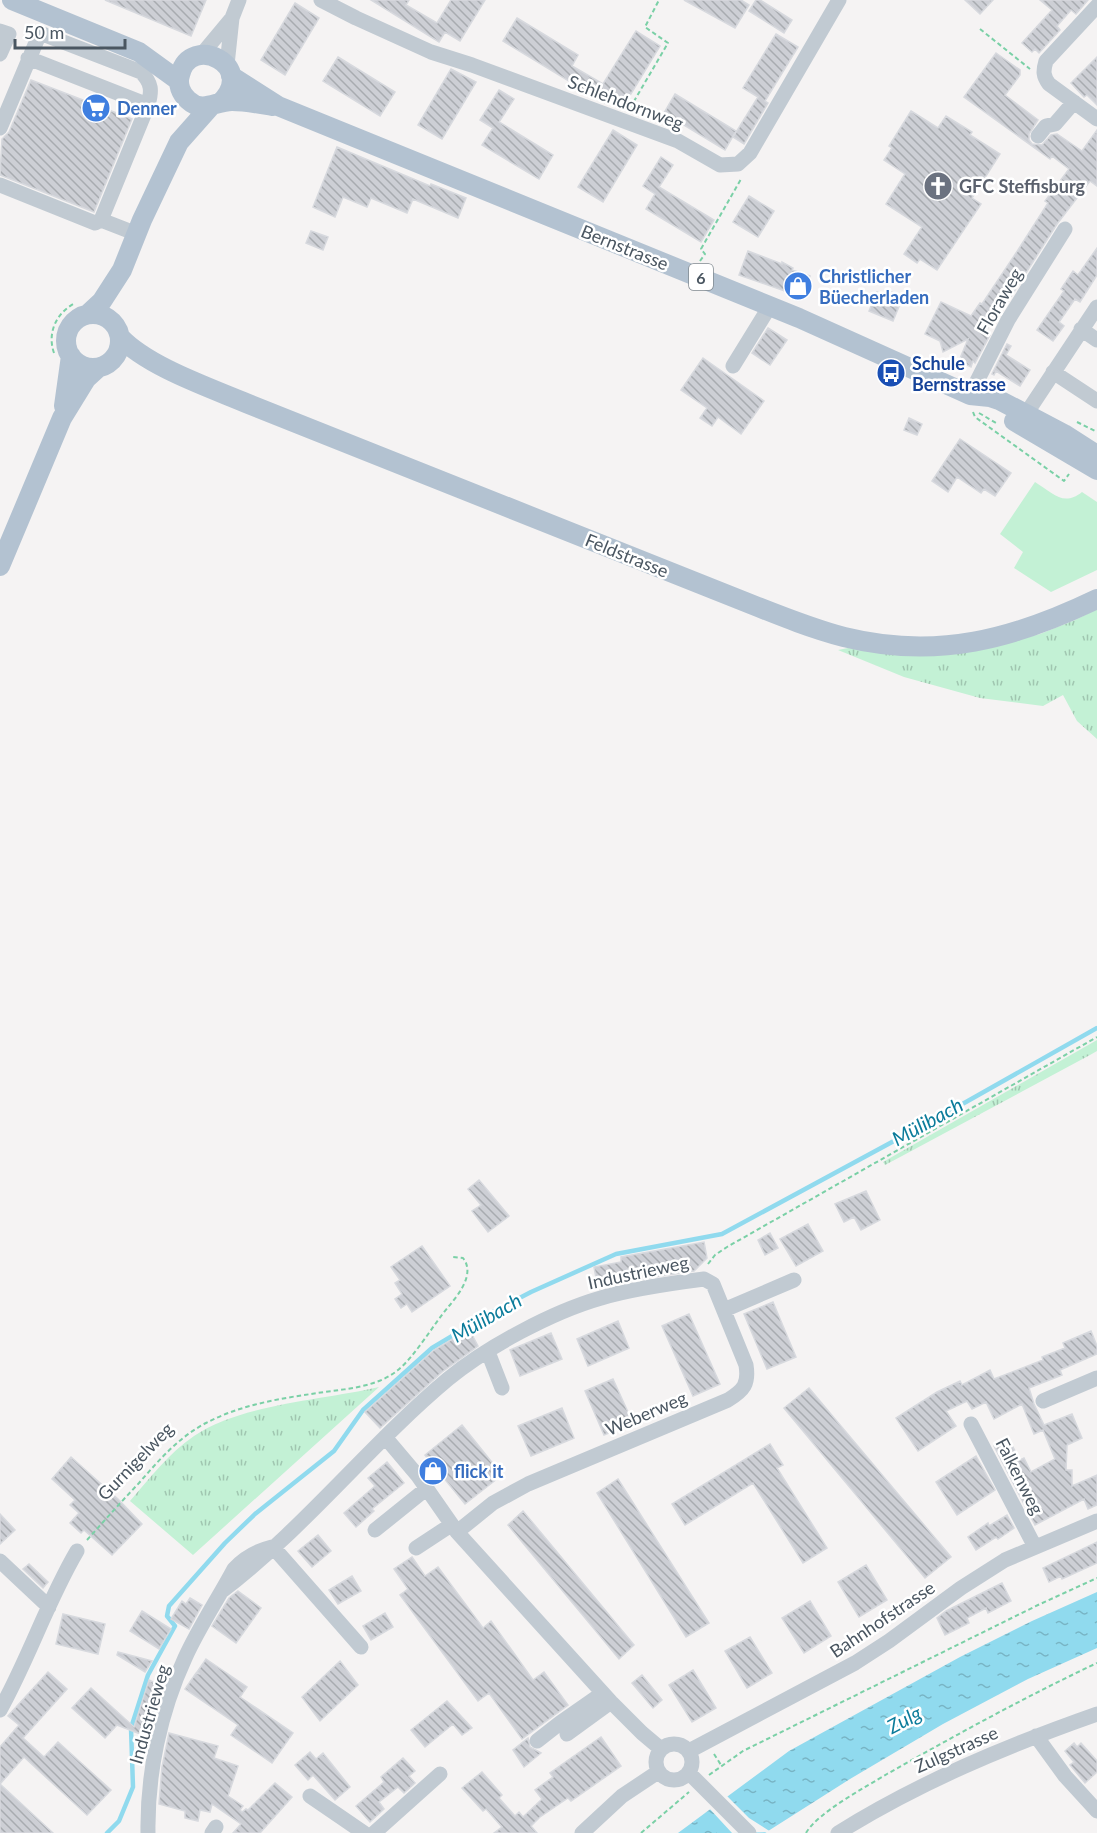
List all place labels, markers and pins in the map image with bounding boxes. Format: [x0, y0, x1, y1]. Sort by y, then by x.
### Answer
supermarket icon: Denner [80, 92, 112, 124]
place label: Denner [117, 97, 177, 119]
church icon: GFC Steffisburg [922, 170, 954, 202]
place label: GFC Steffisburg [959, 175, 1086, 197]
place label: Christlicher Büecherladen [819, 265, 929, 308]
shop icon: Christlicher Büecherladen [782, 270, 814, 302]
place label: Schule Bernstrasse [912, 352, 1006, 395]
bus stop icon: Schule Bernstrasse [875, 357, 907, 389]
shop icon: flick it [417, 1455, 449, 1487]
place label: flick it [454, 1460, 504, 1482]

